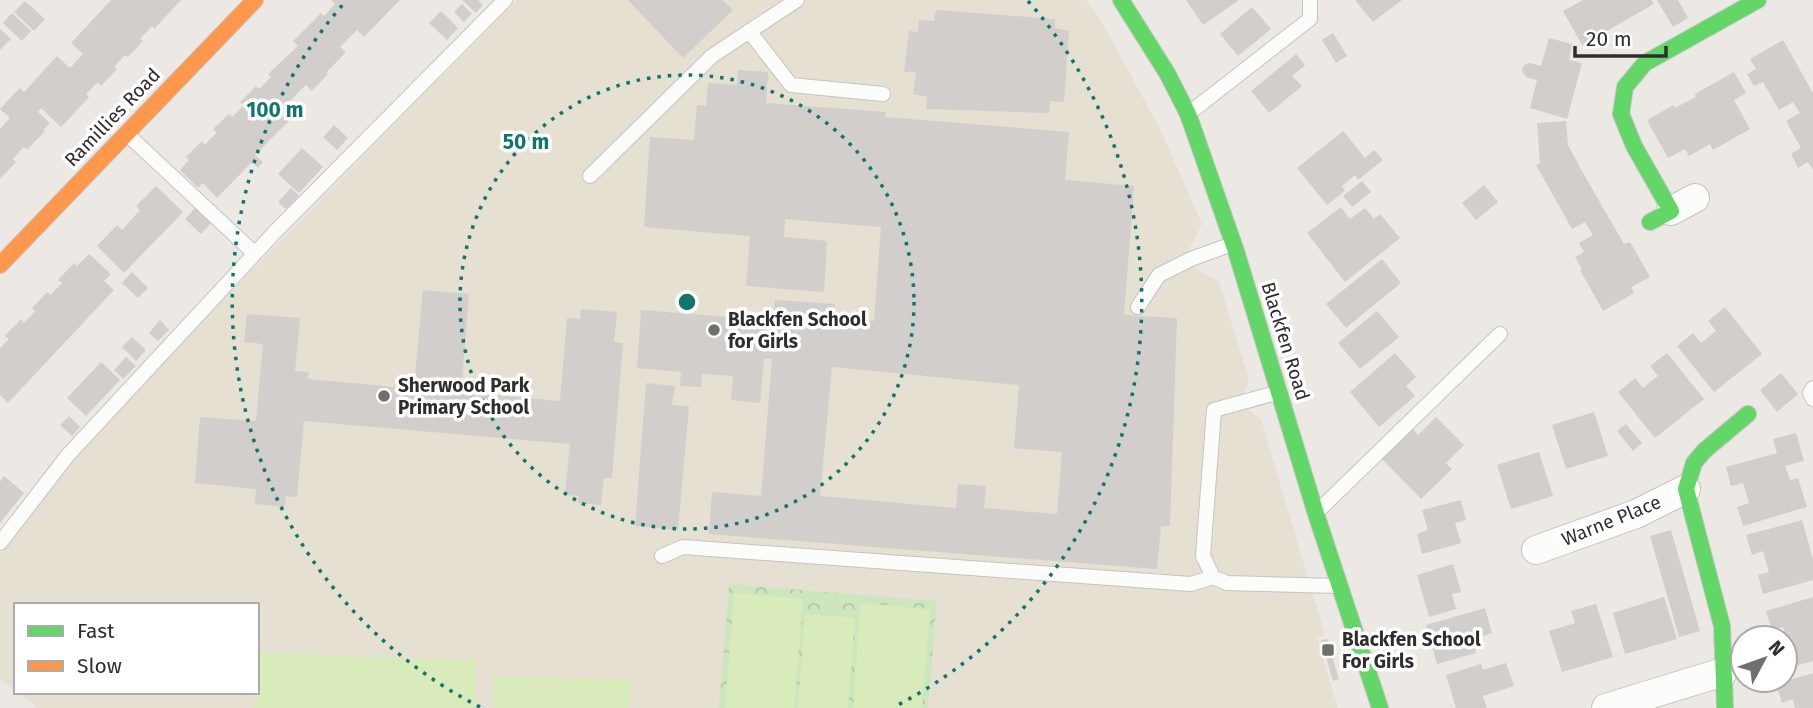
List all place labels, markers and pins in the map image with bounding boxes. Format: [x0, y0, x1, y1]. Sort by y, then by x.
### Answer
centre of rings [675, 290, 699, 314]
place label: Blackfen School for Girls [728, 308, 867, 353]
marker: Blackfen School for Girls [706, 322, 722, 338]
place label: Sherwood Park Primary School [398, 374, 530, 419]
marker: Sherwood Park Primary School [376, 388, 392, 404]
place label: Blackfen School For Girls [1342, 628, 1481, 673]
marker: Blackfen School For Girls [1320, 642, 1336, 658]

